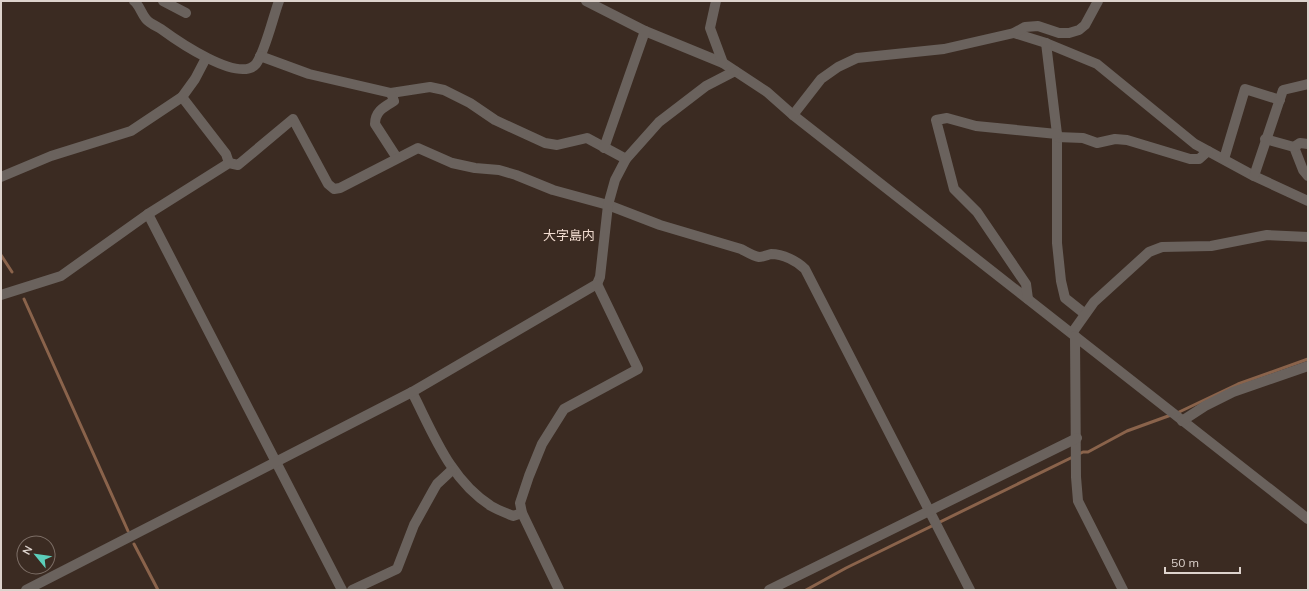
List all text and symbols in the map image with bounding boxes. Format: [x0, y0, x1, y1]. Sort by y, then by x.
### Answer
district label: 大字島内 [543, 227, 595, 243]
north arrow [16, 535, 56, 575]
text: N [19, 543, 35, 557]
scale bar [1165, 549, 1240, 575]
text: 50 m [1171, 555, 1199, 570]

